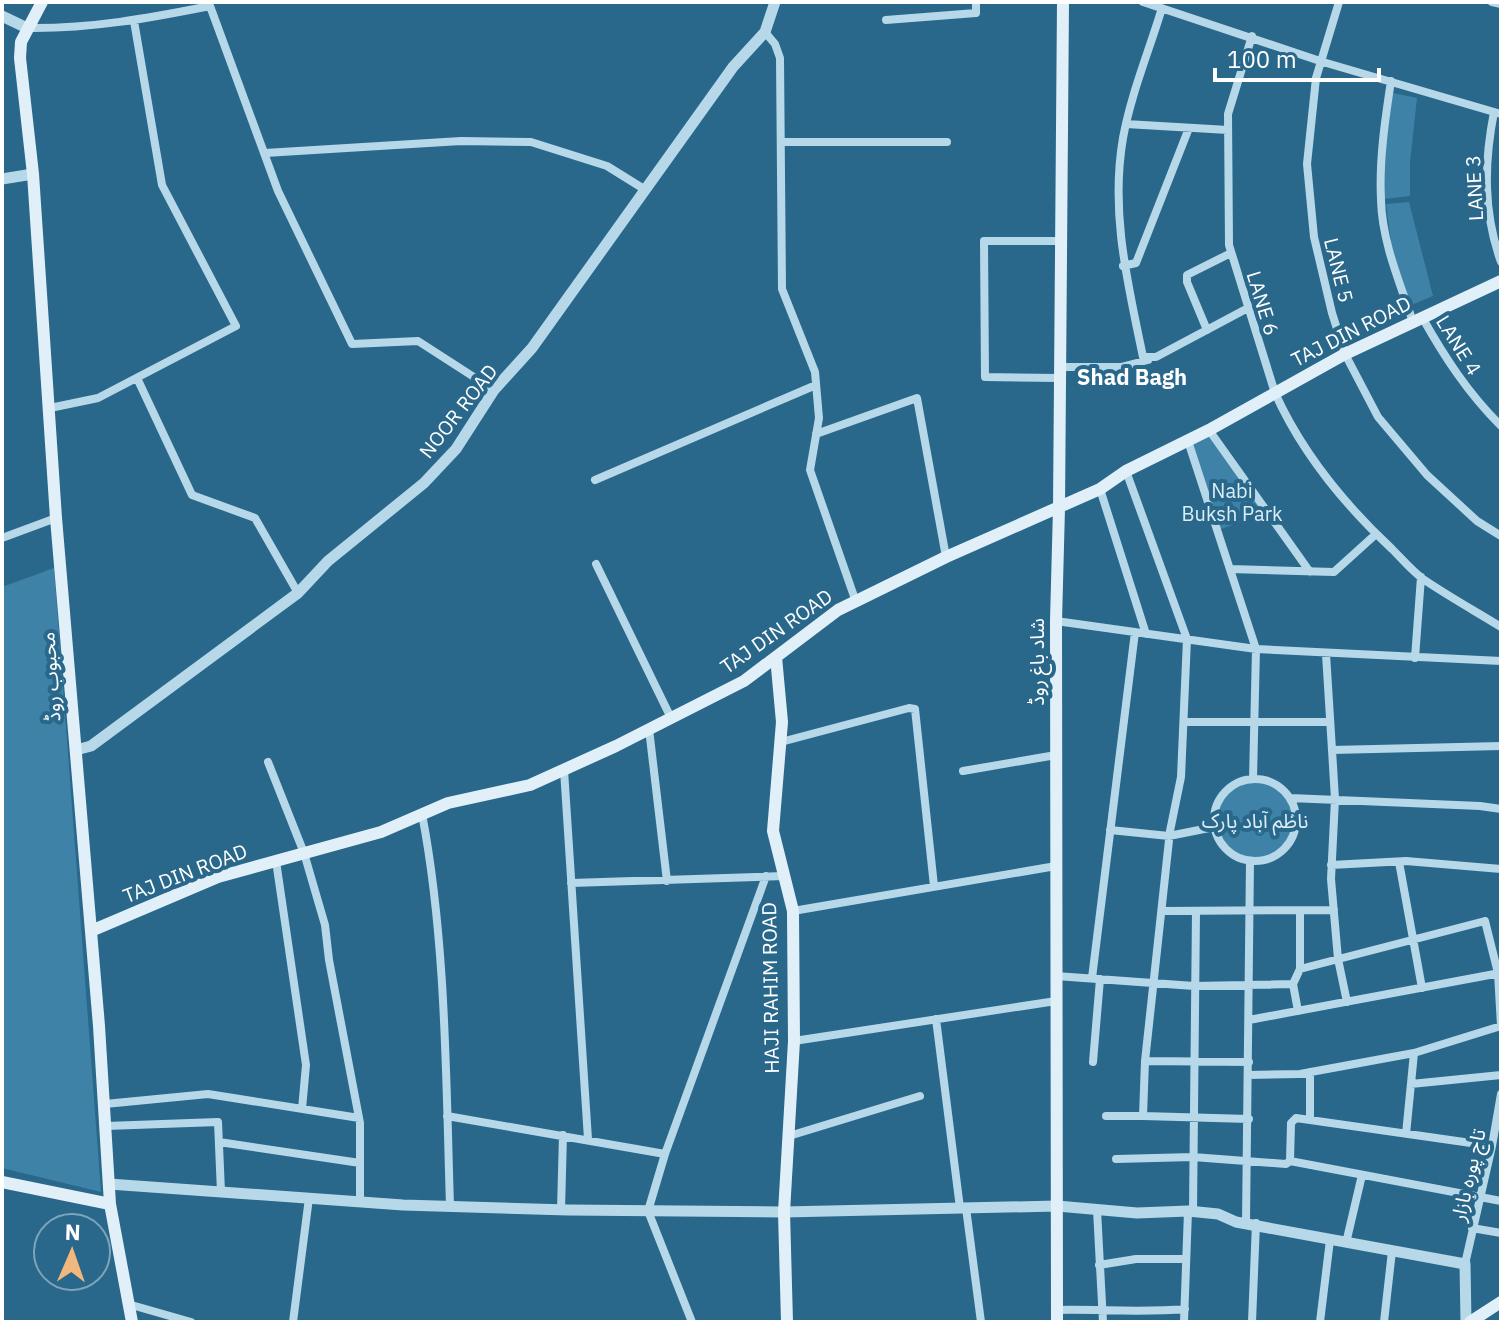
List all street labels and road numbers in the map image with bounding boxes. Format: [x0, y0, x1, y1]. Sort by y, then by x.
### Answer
street label: LANE 3 [1459, 154, 1489, 222]
street label: LANE 5 [1318, 235, 1360, 305]
street label: LANE 6 [1240, 268, 1286, 338]
street label: TAJ DIN ROAD [1287, 289, 1415, 373]
street label: LANE 4 [1430, 310, 1488, 380]
street label: NOOR ROAD [413, 358, 503, 464]
street label: TAJ DIN ROAD [715, 582, 837, 680]
street label: شاد باغ روڈ [1023, 618, 1052, 706]
street label: محبوب روڈ [33, 631, 67, 723]
street label: TAJ DIN ROAD [119, 837, 251, 909]
street label: HAJI RAHIM ROAD [755, 902, 785, 1074]
street label: تاج پورہ بازار [1444, 1126, 1494, 1225]

